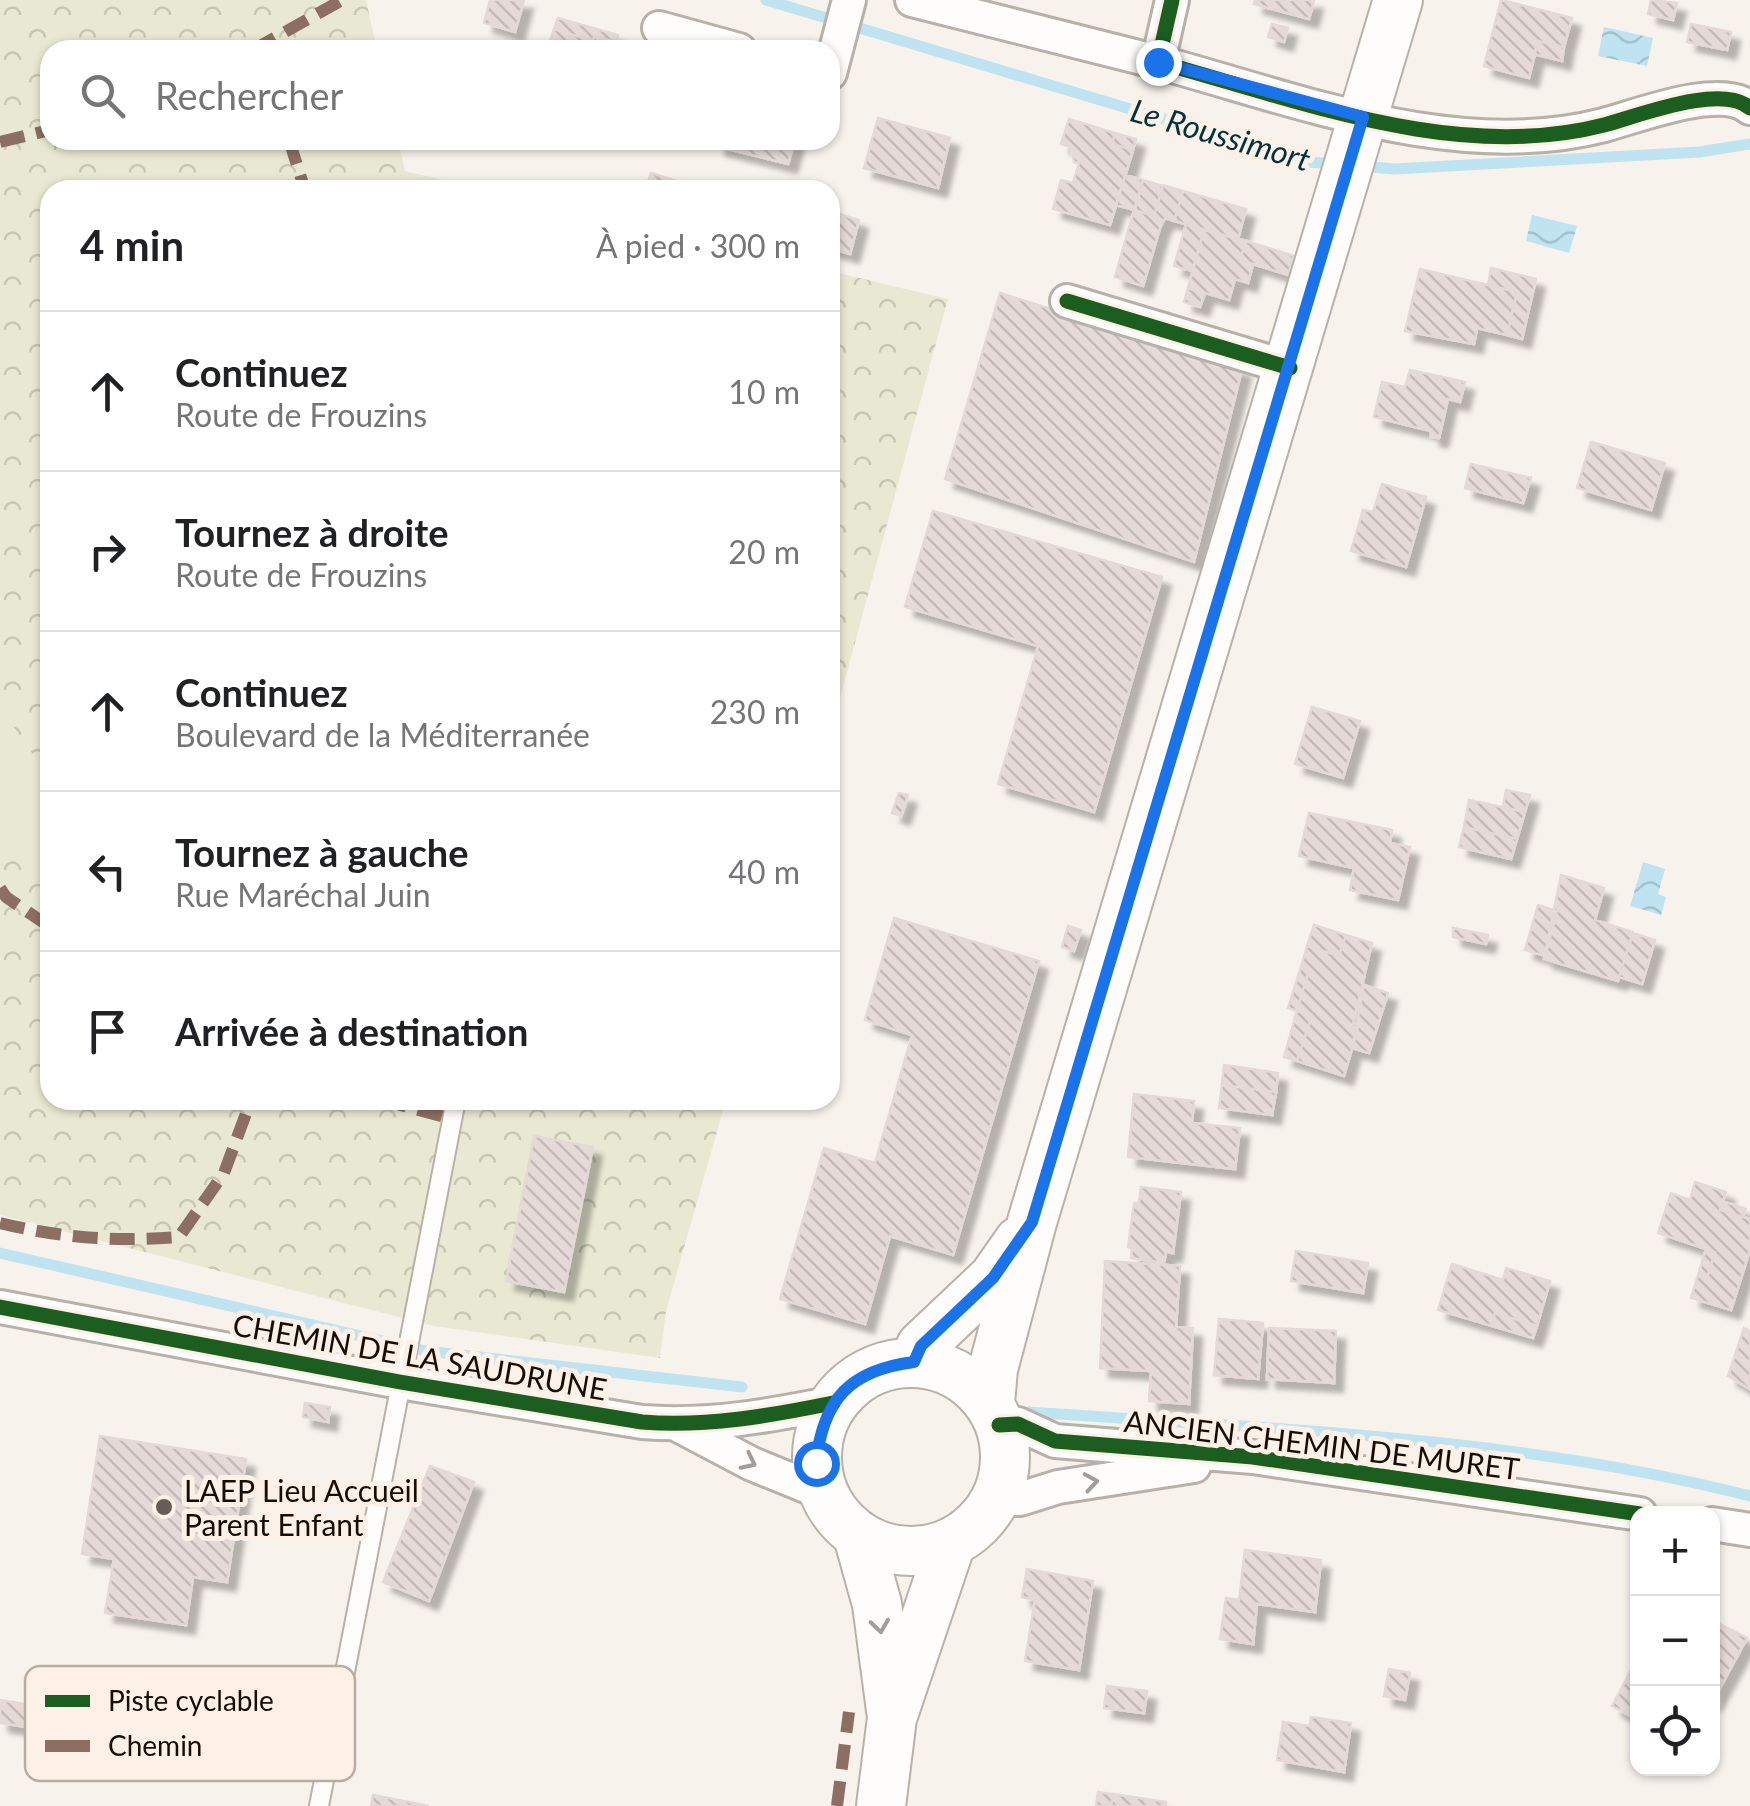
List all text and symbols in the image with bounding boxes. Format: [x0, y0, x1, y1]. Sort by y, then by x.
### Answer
search box [40, 40, 840, 150]
route end [1136, 40, 1182, 86]
icon: search [75, 68, 130, 123]
text: Rechercher [155, 72, 343, 118]
water label: Le Roussimort [1127, 90, 1315, 178]
text: 4 min [80, 220, 184, 270]
text: À pied · 300 m [596, 226, 800, 265]
text: Continuez [175, 349, 348, 395]
icon: ahead [80, 364, 135, 419]
text: 10 m [728, 372, 800, 411]
text: Route de Frouzins [175, 395, 427, 434]
text: Tournez à droite [175, 509, 449, 555]
icon: right [80, 524, 135, 579]
text: 20 m [728, 532, 800, 571]
text: Route de Frouzins [175, 555, 427, 594]
text: Continuez [175, 669, 348, 715]
icon: ahead [80, 684, 135, 739]
text: 230 m [710, 692, 800, 731]
text: Boulevard de la Méditerranée [175, 715, 590, 754]
text: Tournez à gauche [175, 829, 468, 875]
icon: left [80, 844, 135, 899]
text: 40 m [728, 852, 800, 891]
text: Rue Maréchal Juin [175, 875, 431, 914]
icon: arrive [80, 1004, 135, 1059]
text: Arrivée à destination [175, 1008, 528, 1054]
street label: CHEMIN DE LA SAUDRUNE [230, 1305, 610, 1407]
street label: ANCIEN CHEMIN DE MURET [1122, 1402, 1522, 1486]
route start [794, 1441, 840, 1487]
one-way arrow [739, 1450, 757, 1470]
place label: LAEP Lieu Accueil Parent Enfant [184, 1472, 419, 1542]
one-way arrow [1083, 1472, 1099, 1493]
marker: LAEP Lieu Accueil Parent Enfant [153, 1496, 175, 1518]
map controls [1630, 1506, 1720, 1776]
button: + [1630, 1506, 1720, 1596]
button: − [1630, 1596, 1720, 1686]
one-way arrow [868, 1618, 889, 1634]
legend [25, 1666, 355, 1781]
text: Piste cyclable [108, 1683, 274, 1717]
button: locate [1630, 1686, 1720, 1776]
text: Chemin [108, 1728, 203, 1762]

